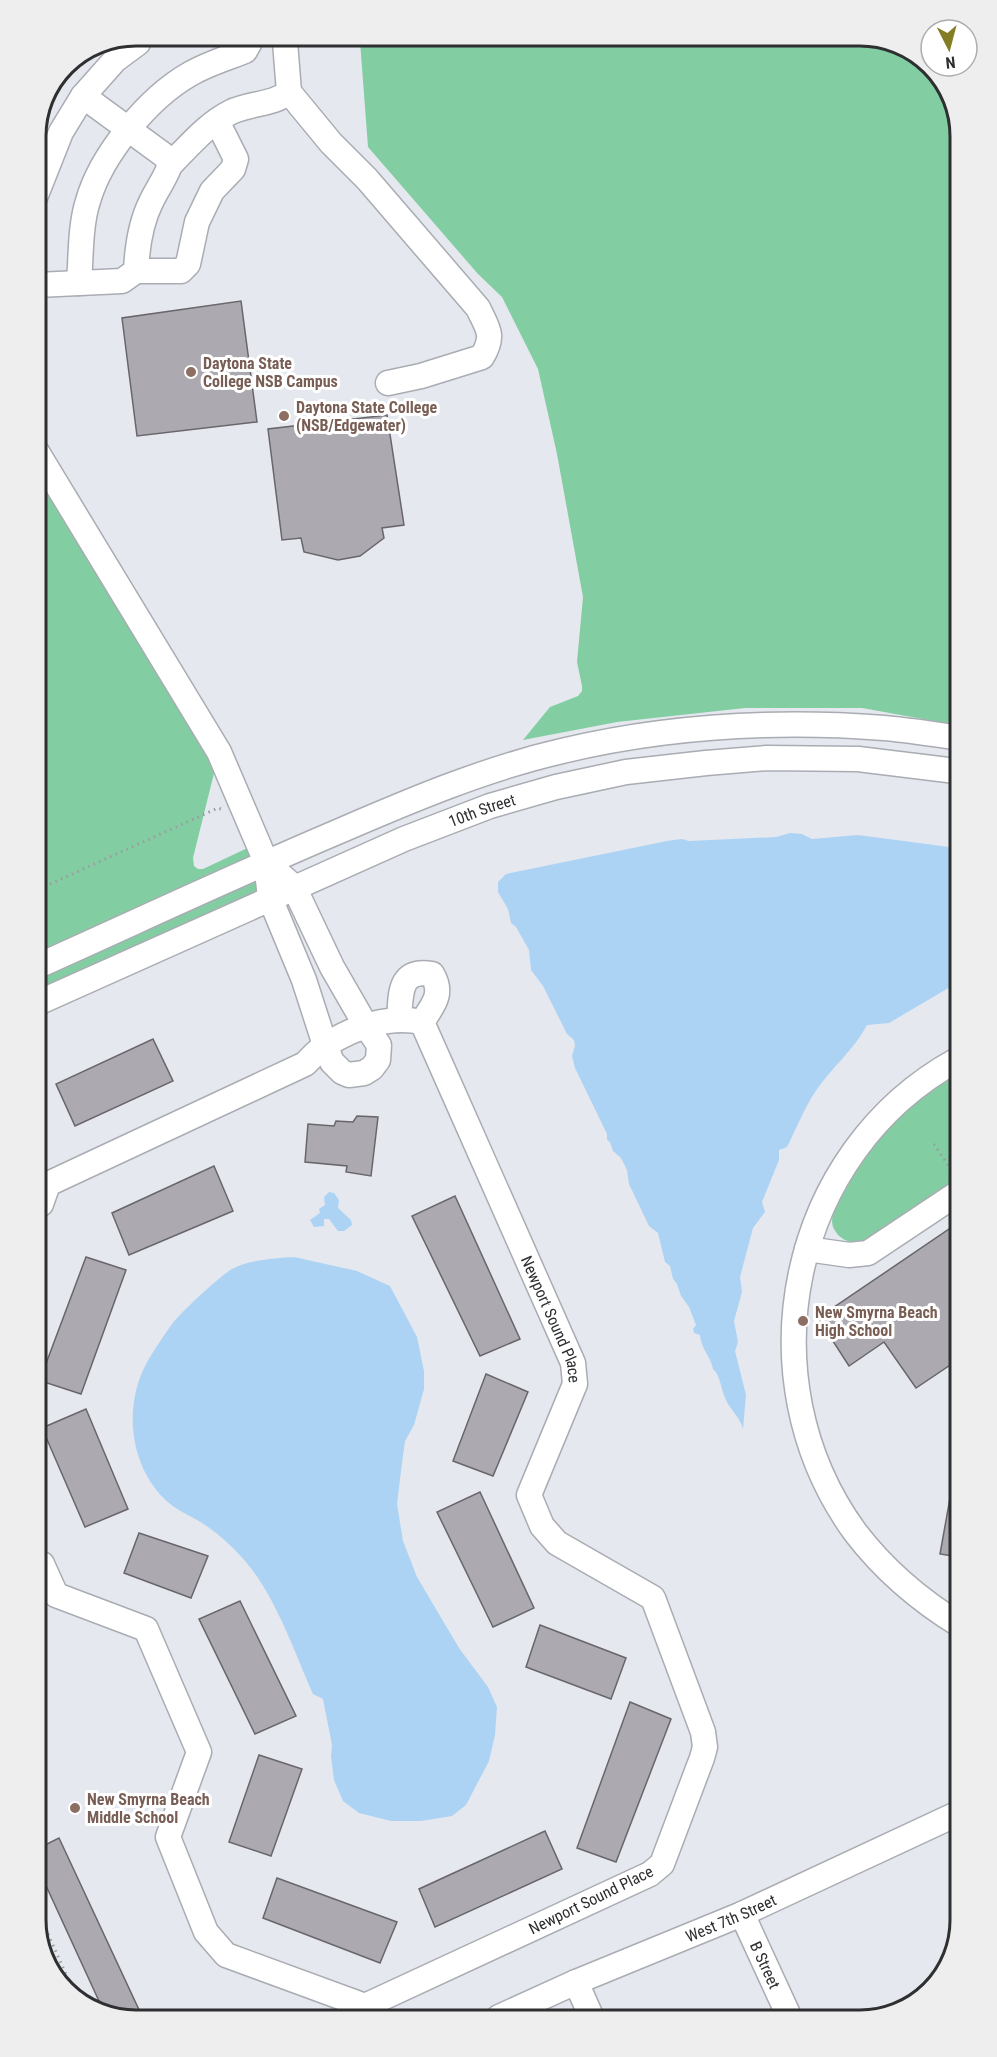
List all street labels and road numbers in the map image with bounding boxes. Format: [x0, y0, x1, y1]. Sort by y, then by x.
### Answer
street label: 10th Street [446, 790, 518, 831]
street label: Newport Sound Place [517, 1253, 584, 1383]
street label: Newport Sound Place [526, 1862, 656, 1938]
street label: West 7th Street [683, 1890, 779, 1946]
street label: B Street [746, 1938, 785, 1992]

